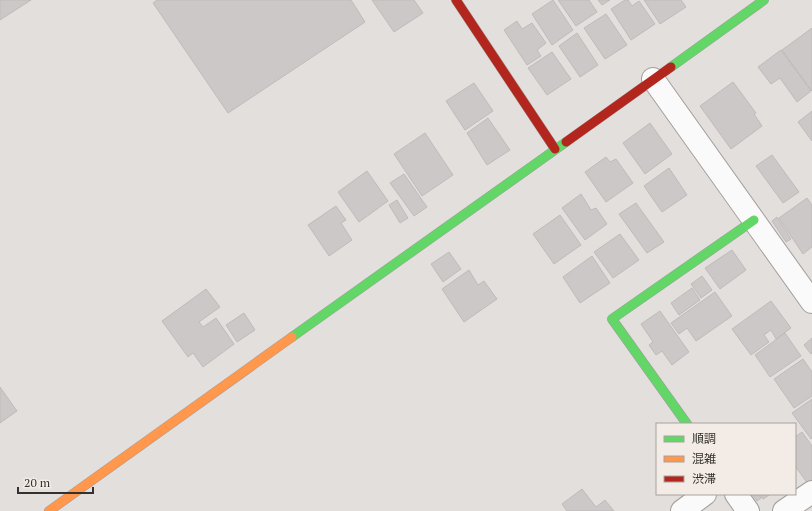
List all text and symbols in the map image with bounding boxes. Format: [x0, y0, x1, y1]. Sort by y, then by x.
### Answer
legend [656, 423, 796, 495]
text: 順調 [692, 431, 716, 446]
text: 混雑 [692, 451, 716, 466]
scale bar [18, 469, 93, 495]
text: 渋滞 [692, 471, 716, 486]
text: 20 m [24, 475, 51, 490]

